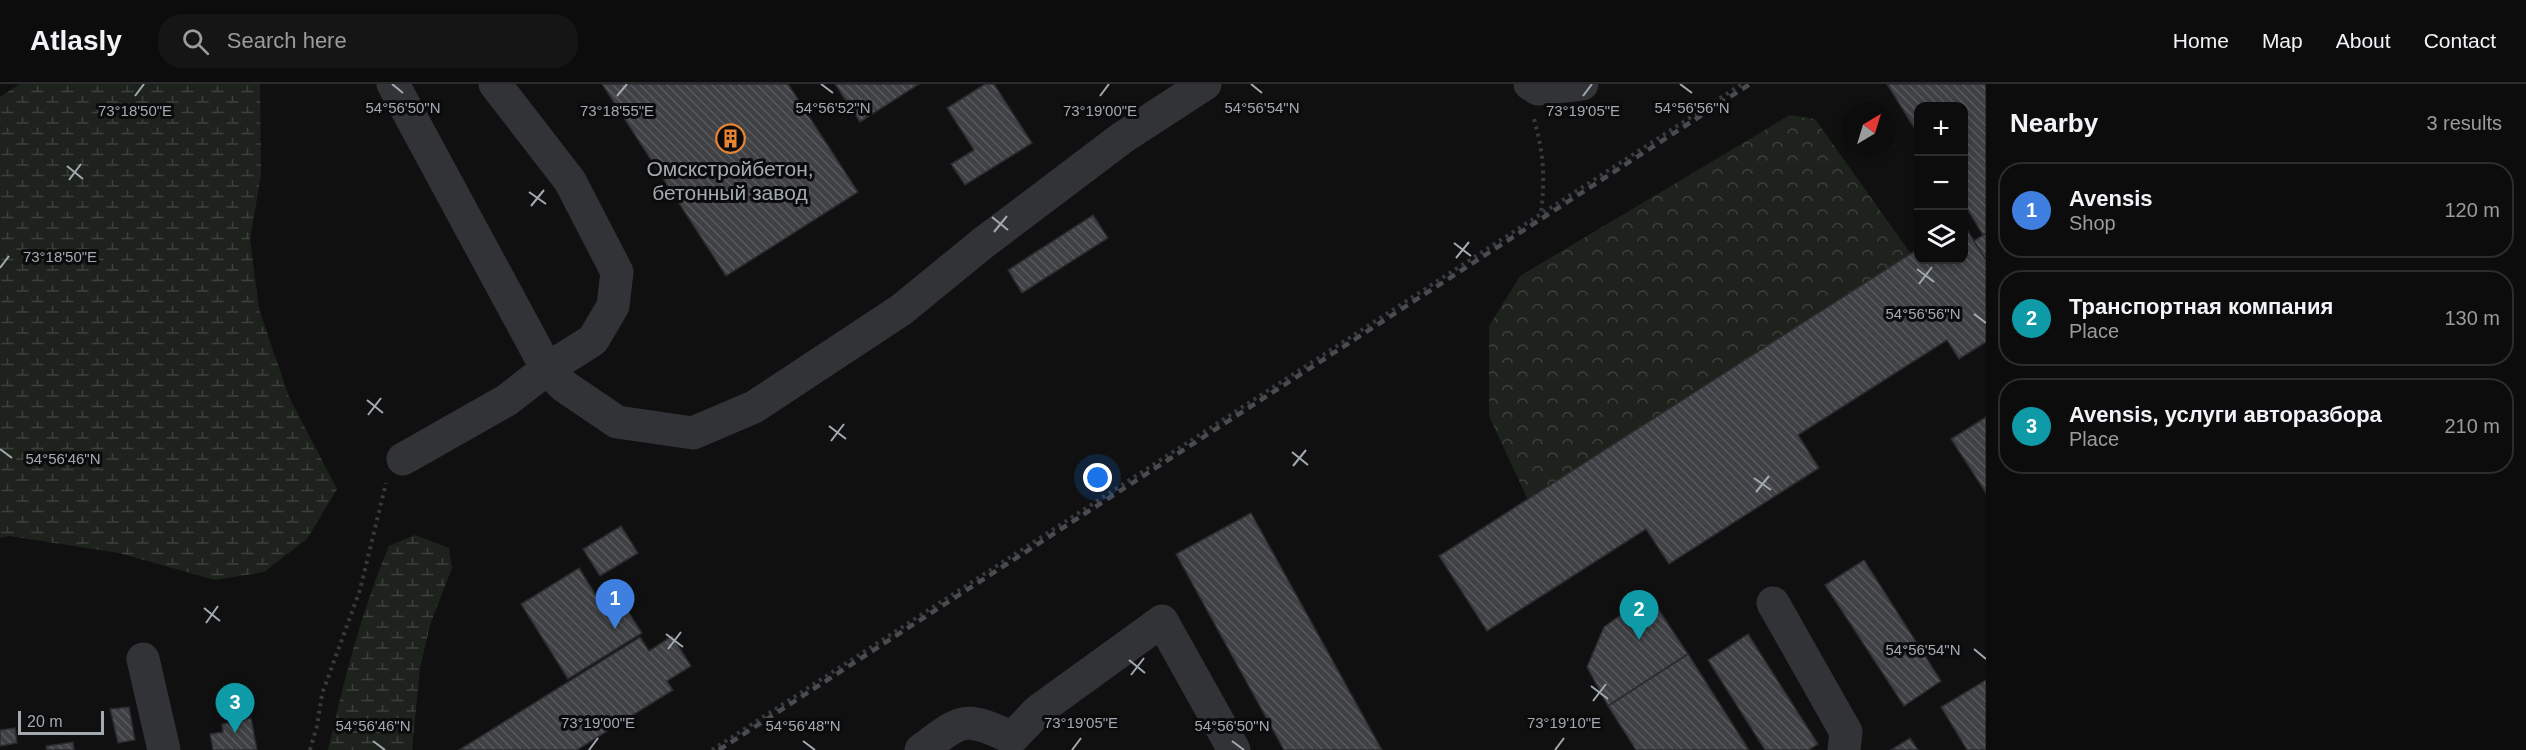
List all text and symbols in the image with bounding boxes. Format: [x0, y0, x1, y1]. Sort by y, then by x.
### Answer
search box [158, 14, 578, 68]
text: Atlasly [30, 25, 122, 56]
icon: search [179, 25, 212, 58]
text: Search here [227, 28, 347, 53]
text: Home [2173, 29, 2229, 52]
text: Map [2262, 29, 2303, 52]
text: About [2336, 29, 2391, 52]
text: Contact [2424, 29, 2496, 52]
text: 54°56'50"N [365, 99, 441, 116]
text: 54°56'52"N [795, 99, 871, 116]
text: 54°56'54"N [1224, 99, 1300, 116]
text: 54°56'56"N [1654, 99, 1730, 116]
text: 73°18'50"E [98, 102, 172, 119]
text: 73°18'55"E [580, 102, 654, 119]
text: 73°19'00"E [1063, 102, 1137, 119]
text: 73°19'05"E [1546, 102, 1620, 119]
north arrow [1842, 102, 1896, 156]
map controls [1914, 102, 1968, 264]
button: + [1914, 102, 1968, 156]
text: Nearby [2010, 108, 2098, 138]
text: 3 results [2426, 112, 2502, 134]
building icon: Омскстройбетон, бетонный завод [714, 122, 746, 154]
button: − [1914, 156, 1968, 210]
place label: Омскстройбетон, бетонный завод [646, 157, 814, 204]
text: Avensis [2069, 186, 2153, 211]
text: 1 [2026, 199, 2037, 221]
text: 120 m [2444, 199, 2500, 221]
button: layers [1914, 210, 1968, 264]
text: Shop [2069, 212, 2116, 234]
text: 73°18'50"E [23, 248, 97, 265]
text: Транспортная компания [2069, 294, 2333, 319]
text: 54°56'56"N [1885, 305, 1961, 322]
text: 2 [2026, 307, 2037, 329]
text: 130 m [2444, 307, 2500, 329]
text: Place [2069, 320, 2119, 342]
text: Avensis, услуги авторазбора [2069, 402, 2382, 427]
text: 3 [2026, 415, 2037, 437]
text: 210 m [2444, 415, 2500, 437]
text: Place [2069, 428, 2119, 450]
text: 54°56'46"N [25, 450, 101, 467]
your location [1083, 463, 1112, 492]
pin: 1 [596, 580, 634, 629]
pin: 2 [1620, 590, 1658, 640]
text: 54°56'54"N [1885, 641, 1961, 658]
pin: 3 [216, 684, 254, 733]
scale bar [18, 708, 104, 736]
text: 20 m [27, 713, 63, 730]
text: 73°19'00"E [561, 714, 635, 731]
text: 73°19'05"E [1044, 714, 1118, 731]
text: 73°19'10"E [1527, 714, 1601, 731]
text: 54°56'46"N [335, 717, 411, 734]
text: 54°56'48"N [765, 717, 841, 734]
text: 54°56'50"N [1194, 717, 1270, 734]

